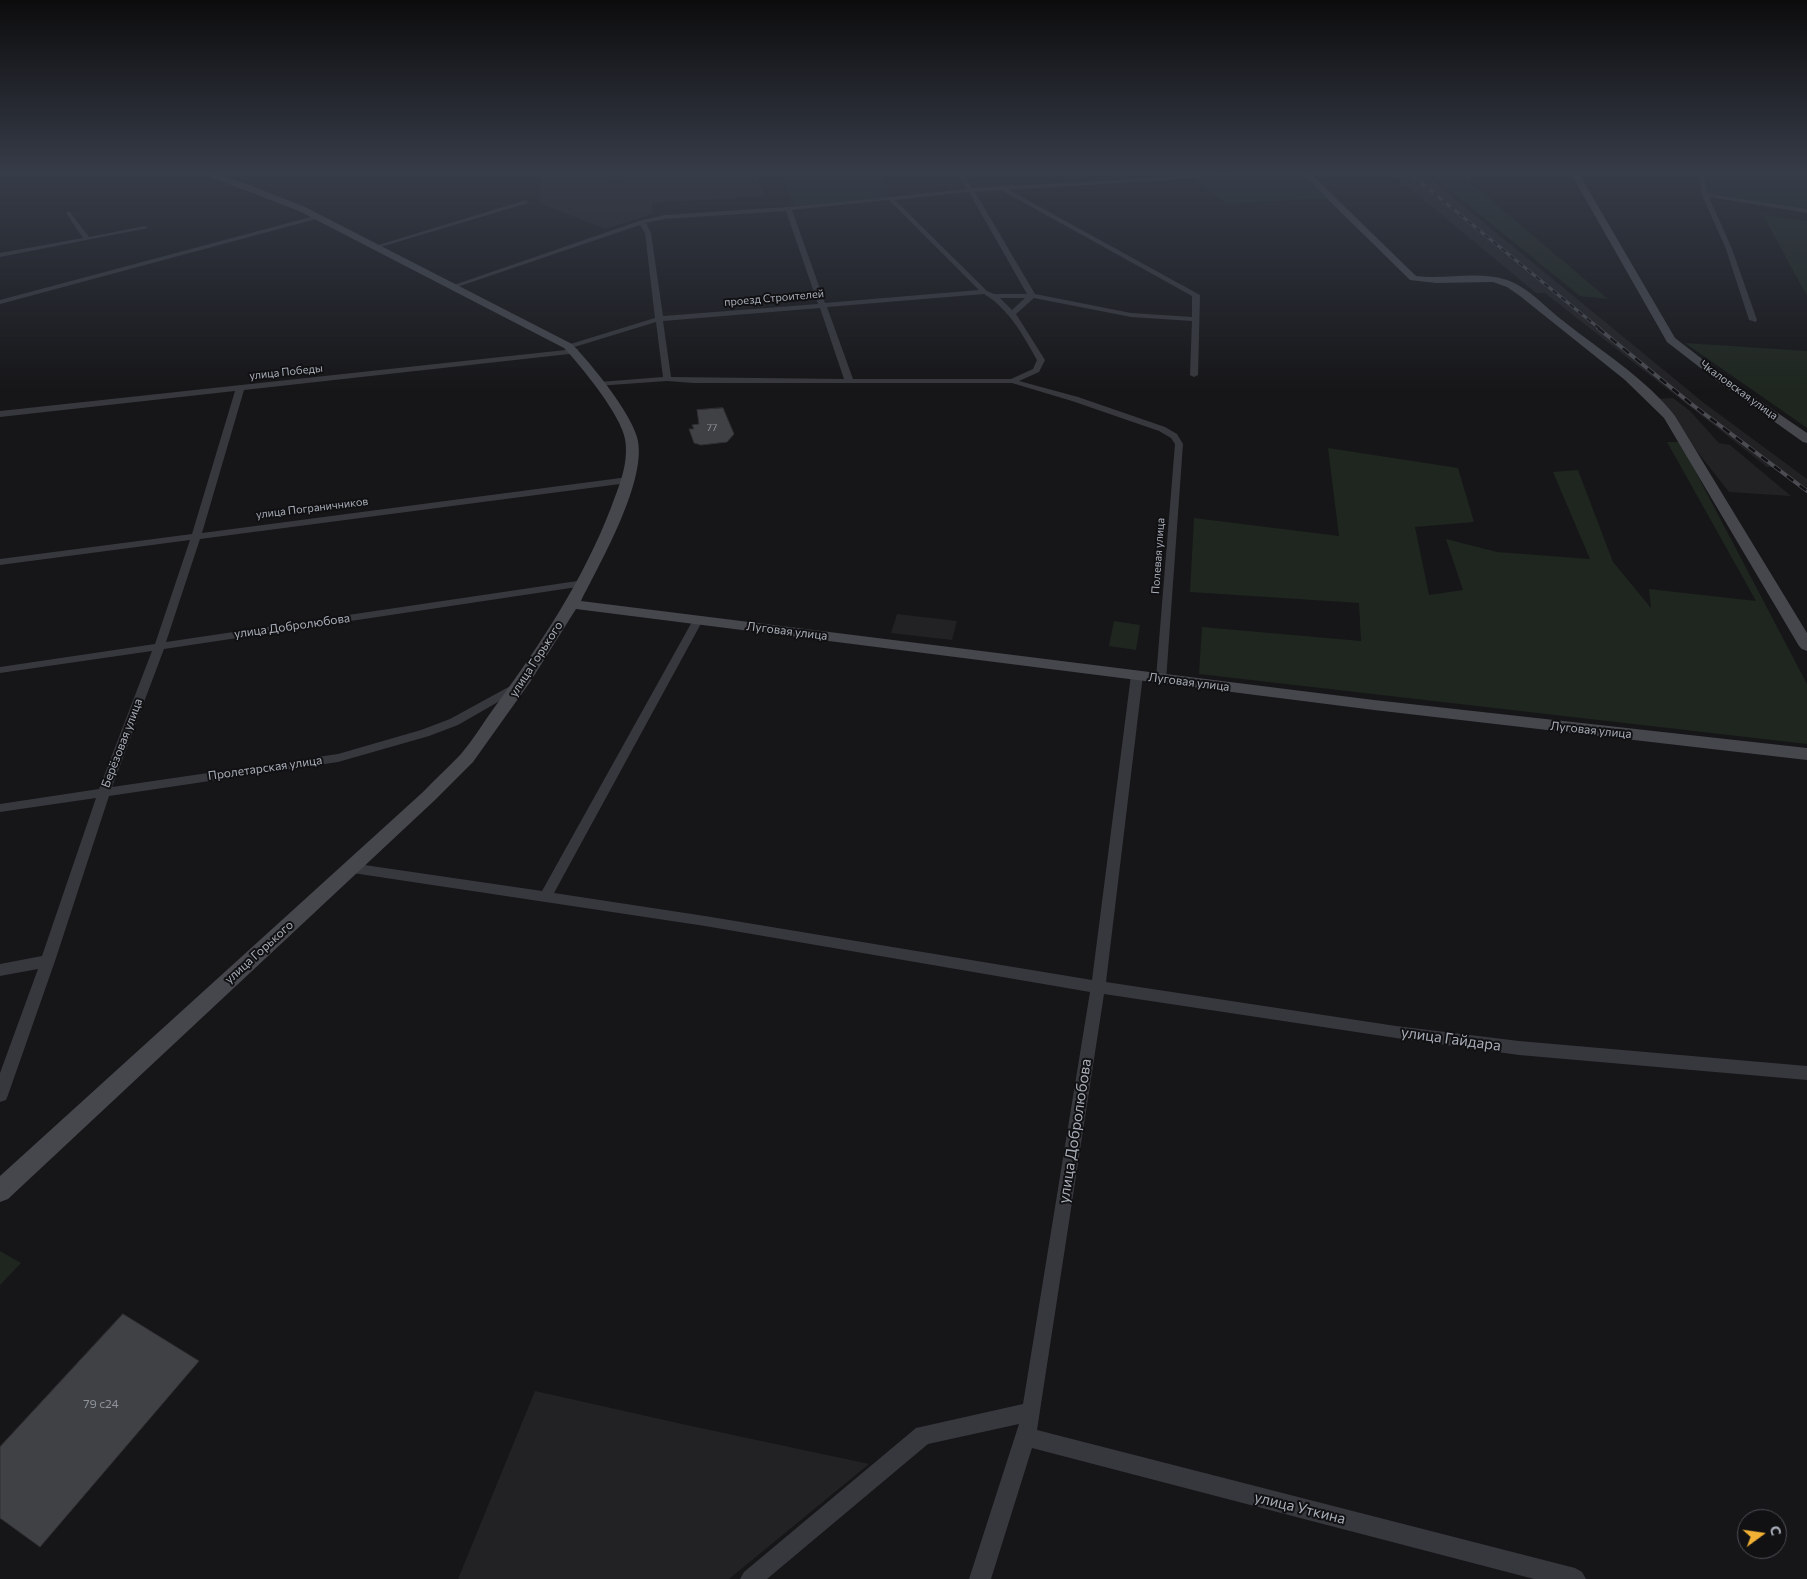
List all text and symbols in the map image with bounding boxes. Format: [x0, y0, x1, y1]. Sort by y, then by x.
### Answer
street label: проезд Строителей [724, 287, 824, 309]
street label: Чкаловская улица [1698, 357, 1780, 423]
street label: улица Победы [249, 362, 323, 382]
house number: 77 [707, 422, 717, 434]
street label: улица Пограничников [255, 495, 369, 521]
street label: Полевая улица [1149, 517, 1167, 595]
street label: улица Добролюбова [233, 611, 351, 641]
street label: улица Горького [506, 619, 566, 699]
street label: Луговая улица [746, 619, 828, 643]
street label: Луговая улица [1148, 670, 1230, 694]
street label: Берёзовая улица [98, 696, 146, 790]
street label: Луговая улица [1550, 719, 1632, 741]
street label: Пролетарская улица [207, 753, 323, 783]
street label: улица Горького [222, 918, 296, 986]
street label: улица Гайдара [1400, 1023, 1502, 1055]
street label: улица Добролюбова [1055, 1057, 1095, 1205]
house number: 79 с24 [83, 1397, 119, 1411]
street label: улица Уткина [1252, 1488, 1348, 1528]
north arrow [1737, 1509, 1787, 1559]
text: С [1767, 1524, 1785, 1537]

